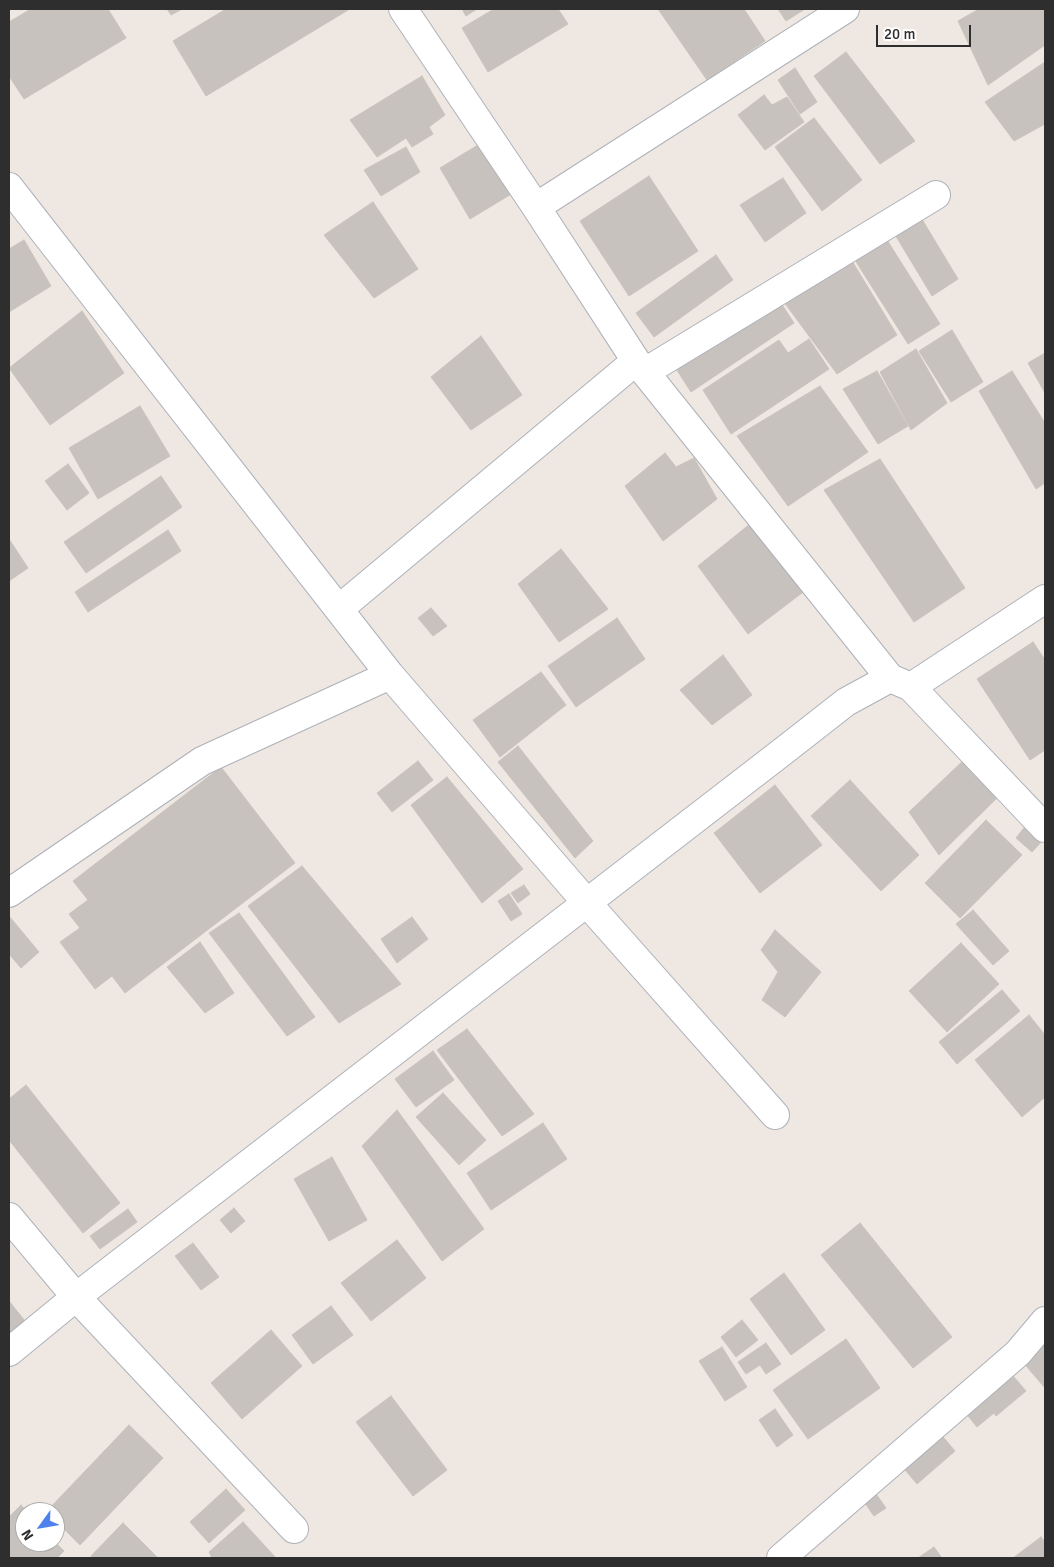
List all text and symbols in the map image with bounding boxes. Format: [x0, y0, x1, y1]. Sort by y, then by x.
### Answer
scale bar [879, 15, 974, 47]
text: 20 m [884, 25, 915, 43]
north arrow [15, 1502, 65, 1552]
text: N [18, 1526, 37, 1543]

